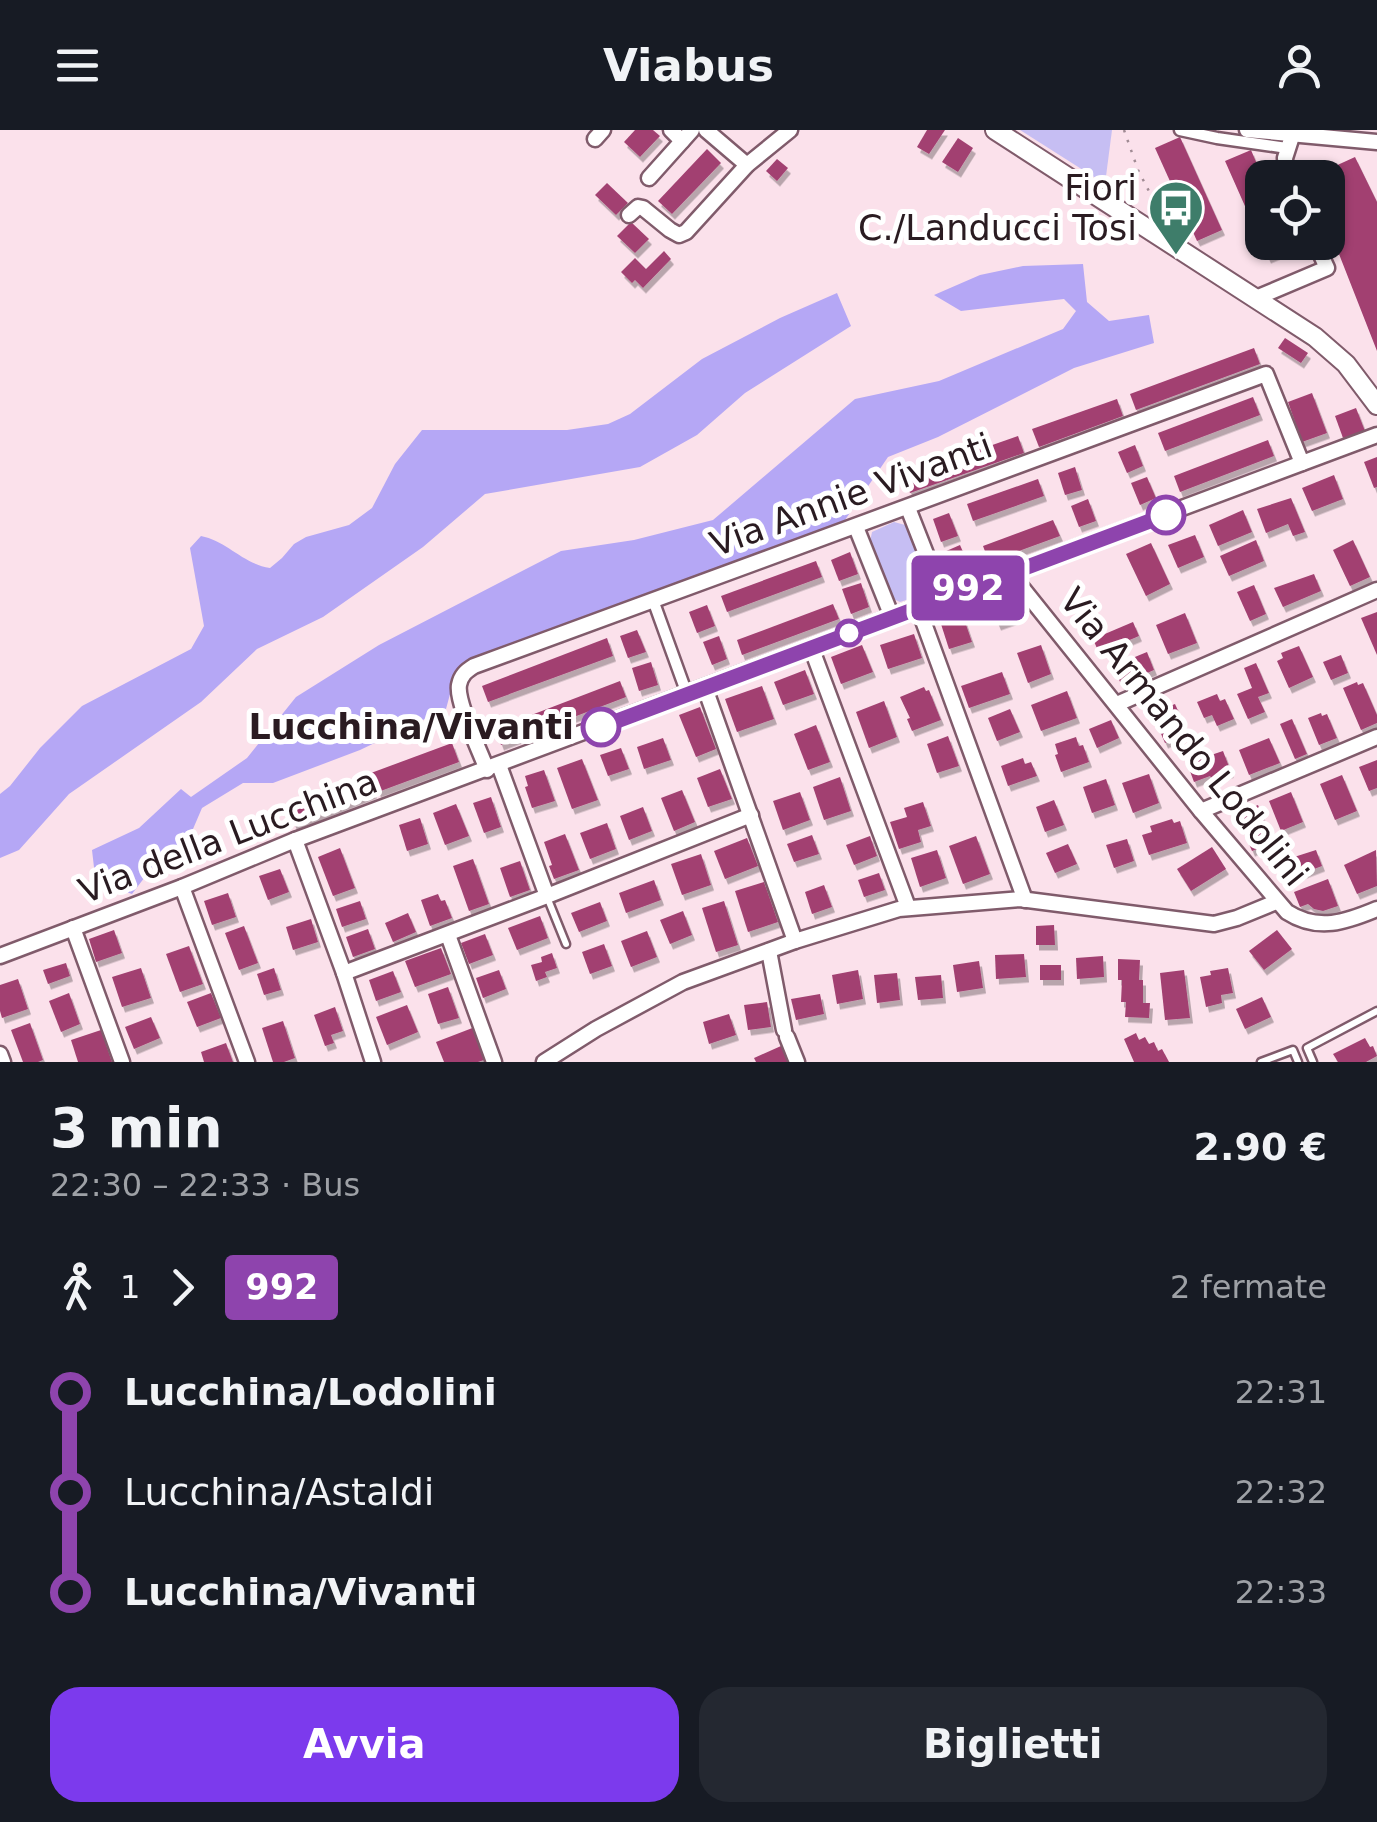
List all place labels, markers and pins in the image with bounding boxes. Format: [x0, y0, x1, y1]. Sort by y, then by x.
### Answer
place label: Fiori C./Landucci Tosi [858, 168, 1137, 248]
bus stop icon: Fiori C./Landucci Tosi [1146, 178, 1206, 257]
unlabelled marker [1147, 496, 1185, 534]
unlabelled marker [836, 620, 862, 646]
place label: Lucchina/Vivanti [249, 707, 574, 747]
marker: Lucchina/Vivanti [582, 708, 620, 746]

